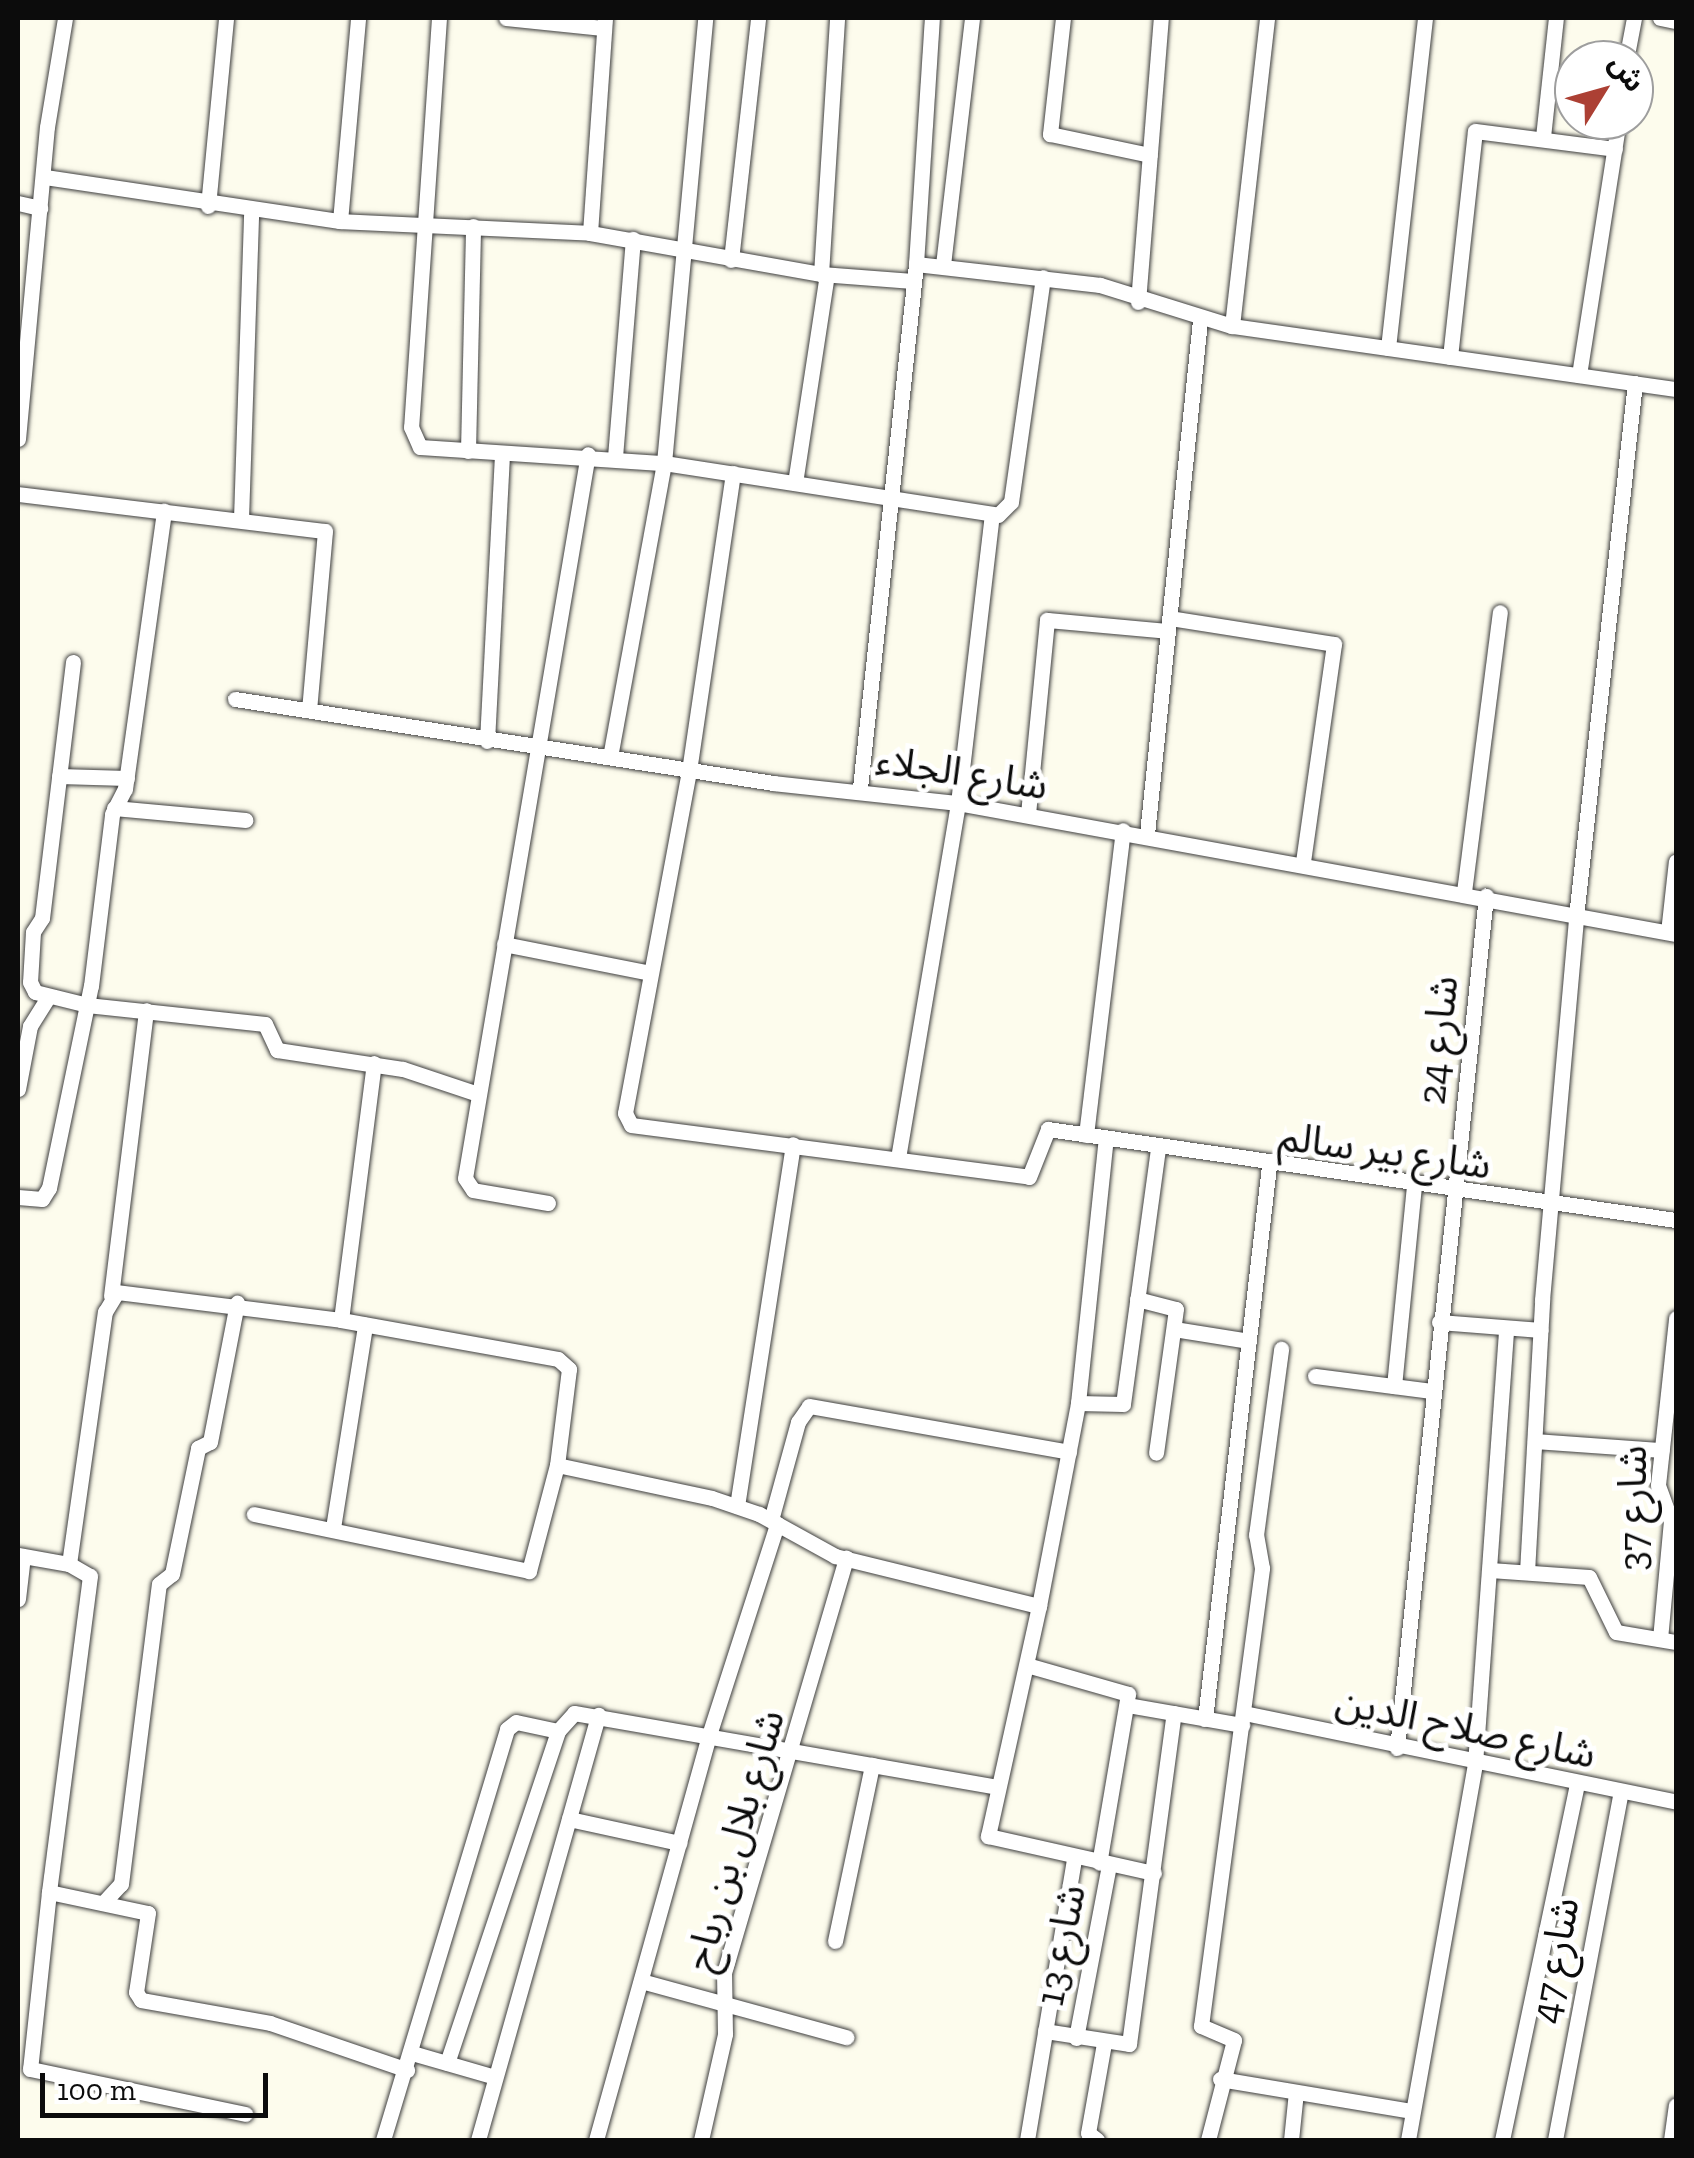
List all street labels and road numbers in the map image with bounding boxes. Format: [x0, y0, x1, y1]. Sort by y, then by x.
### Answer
street label: شارع الجلاء [873, 735, 1051, 809]
street label: شارع 24 [1406, 973, 1468, 1107]
street label: شارع بير سالم [1276, 1111, 1494, 1189]
street label: شارع 37 [1608, 1445, 1656, 1571]
street label: شارع صلاح الدين [1332, 1676, 1600, 1778]
street label: شارع بلال بن رباح [674, 1704, 794, 1976]
street label: شارع 13 [1025, 1881, 1095, 2009]
street label: شارع 47 [1519, 1893, 1589, 2027]

